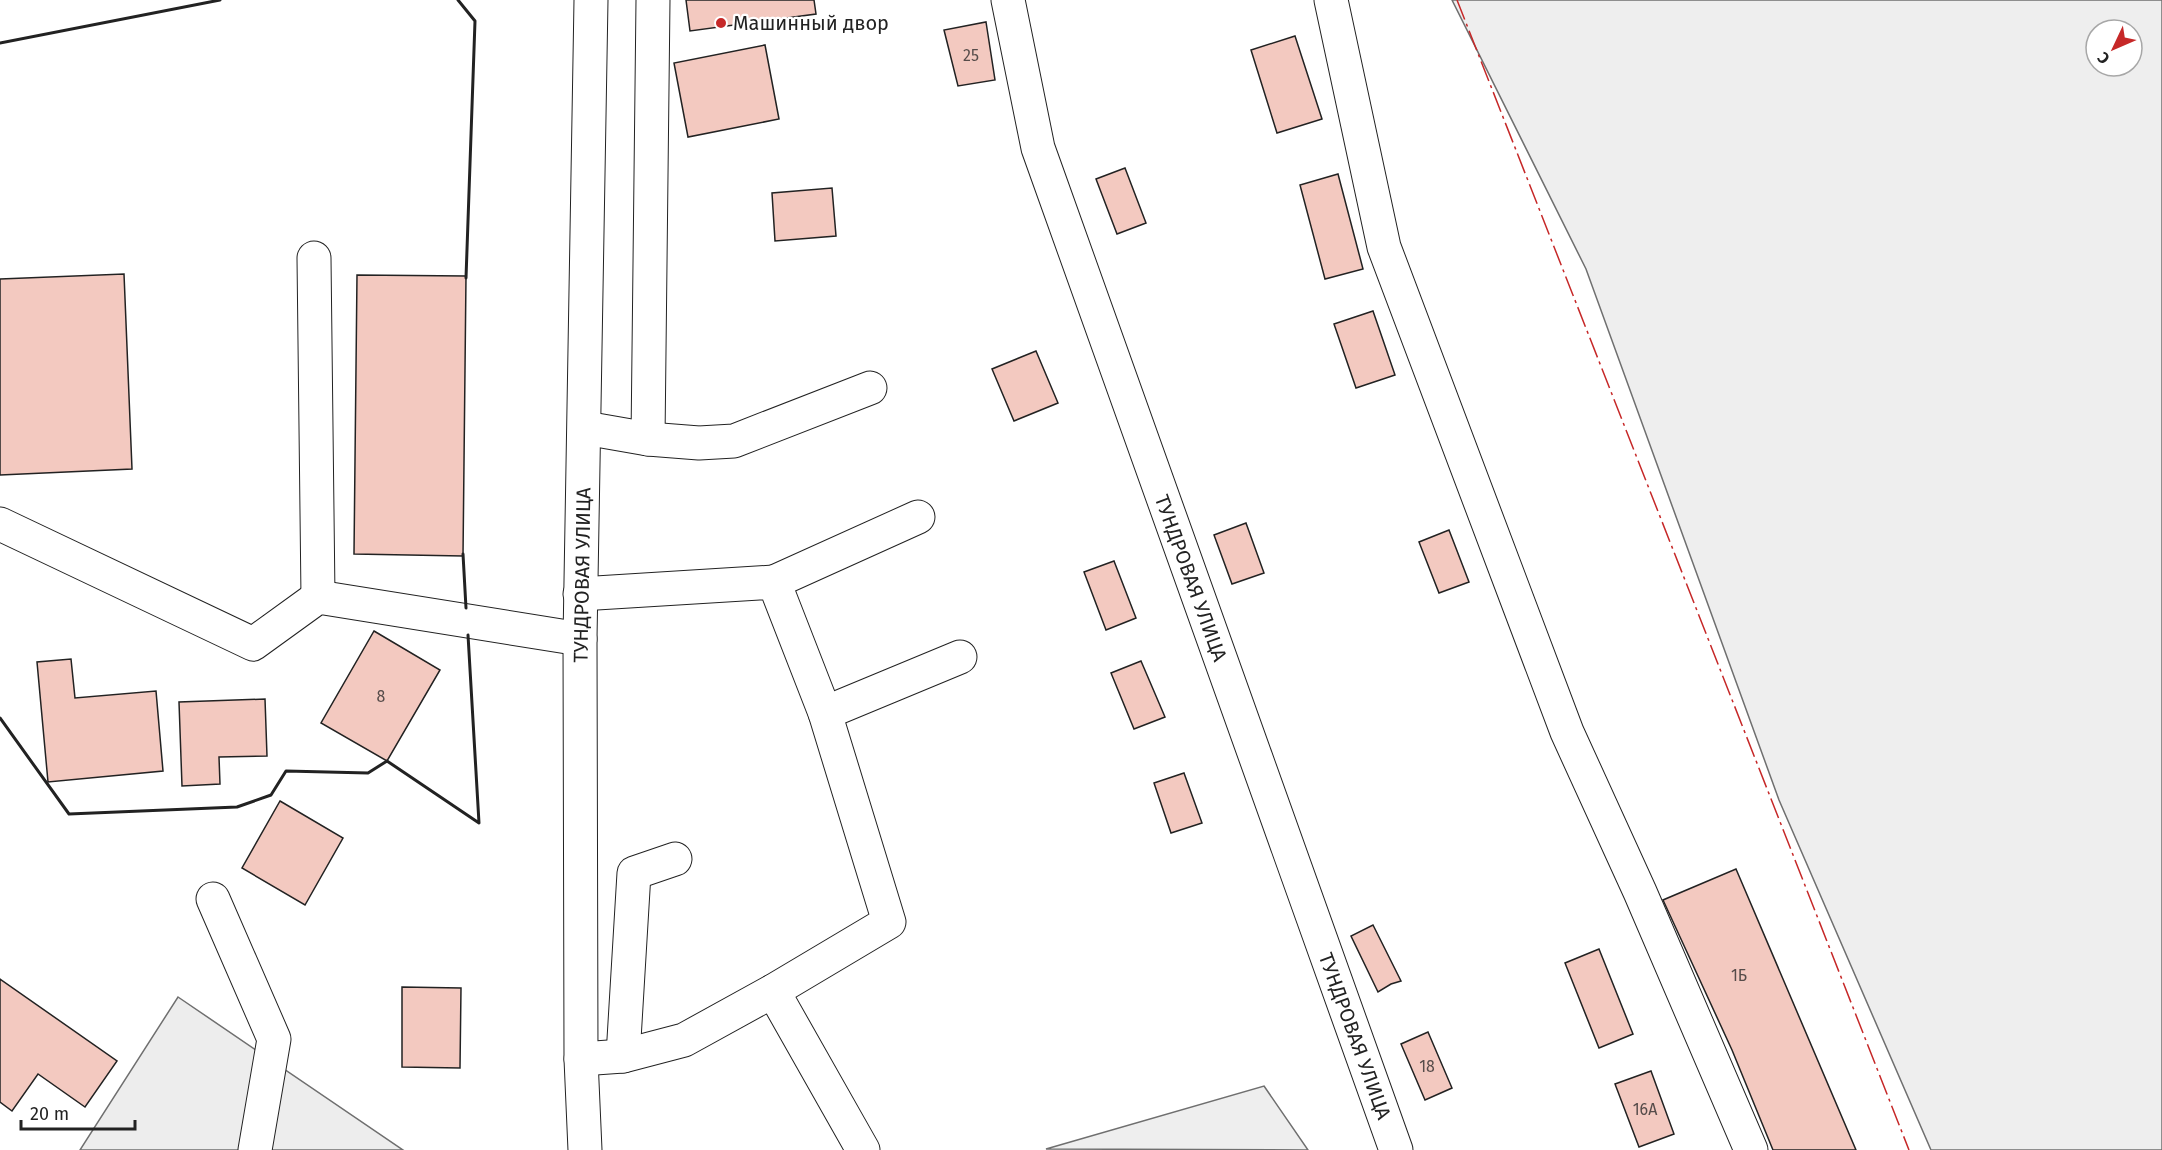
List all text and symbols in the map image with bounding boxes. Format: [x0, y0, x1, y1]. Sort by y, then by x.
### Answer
place label: Машинный двор [733, 11, 889, 35]
marker: Машинный двор [714, 16, 728, 30]
north arrow [2084, 18, 2144, 78]
house number: 25 [963, 46, 979, 65]
text: С [2093, 48, 2114, 68]
street label: ТУНДРОВАЯ УЛИЦА [568, 487, 596, 663]
street label: ТУНДРОВАЯ УЛИЦА [1150, 492, 1232, 665]
house number: 8 [377, 687, 386, 706]
street label: ТУНДРОВАЯ УЛИЦА [1314, 950, 1396, 1123]
house number: 1Б [1731, 966, 1747, 985]
house number: 18 [1419, 1057, 1435, 1076]
scale bar [21, 1093, 135, 1131]
house number: 16А [1633, 1100, 1658, 1119]
text: 20 m [30, 1103, 69, 1125]

